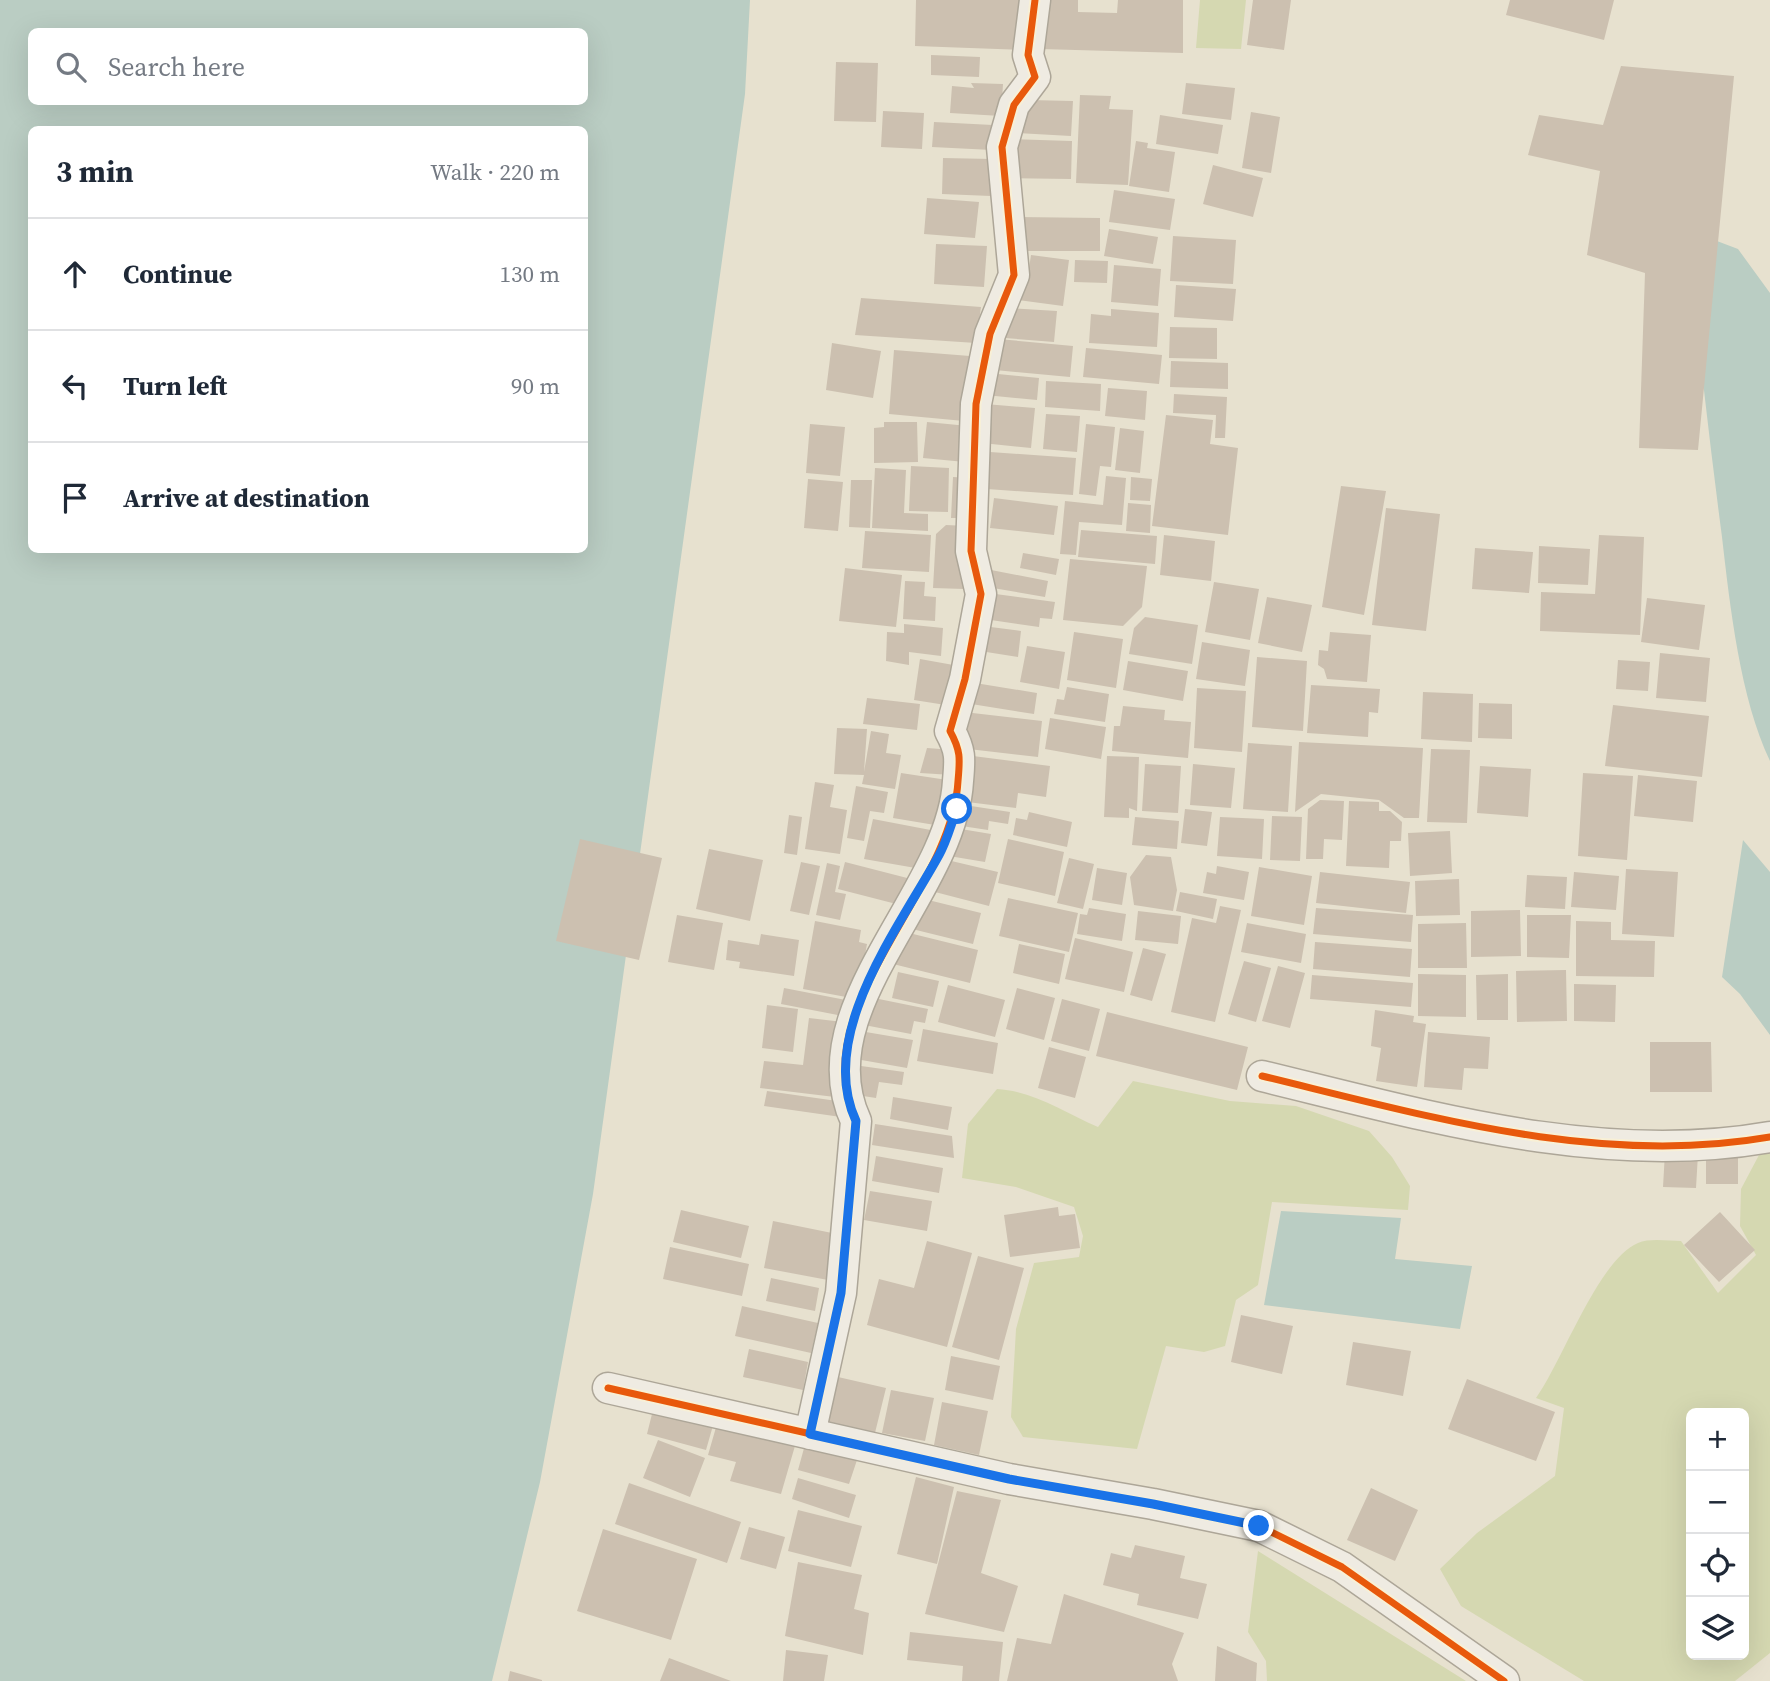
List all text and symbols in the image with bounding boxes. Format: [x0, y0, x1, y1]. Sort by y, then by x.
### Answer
search box [28, 28, 588, 105]
icon: search [52, 48, 90, 86]
text: Search here [108, 49, 245, 85]
text: 3 min [56, 151, 134, 192]
text: Walk · 220 m [430, 156, 560, 188]
icon: ahead [56, 255, 94, 293]
text: Continue [123, 256, 232, 292]
text: 130 m [499, 258, 560, 290]
icon: left [56, 367, 94, 405]
text: Turn left [123, 368, 227, 404]
text: 90 m [511, 370, 560, 402]
icon: arrive [56, 479, 94, 517]
text: Arrive at destination [123, 480, 370, 516]
route start [941, 793, 972, 824]
map controls [1686, 1408, 1749, 1660]
button: + [1686, 1408, 1749, 1471]
button: − [1686, 1471, 1749, 1534]
route end [1243, 1510, 1274, 1541]
button: locate [1686, 1534, 1749, 1597]
button: layers [1686, 1597, 1749, 1660]

